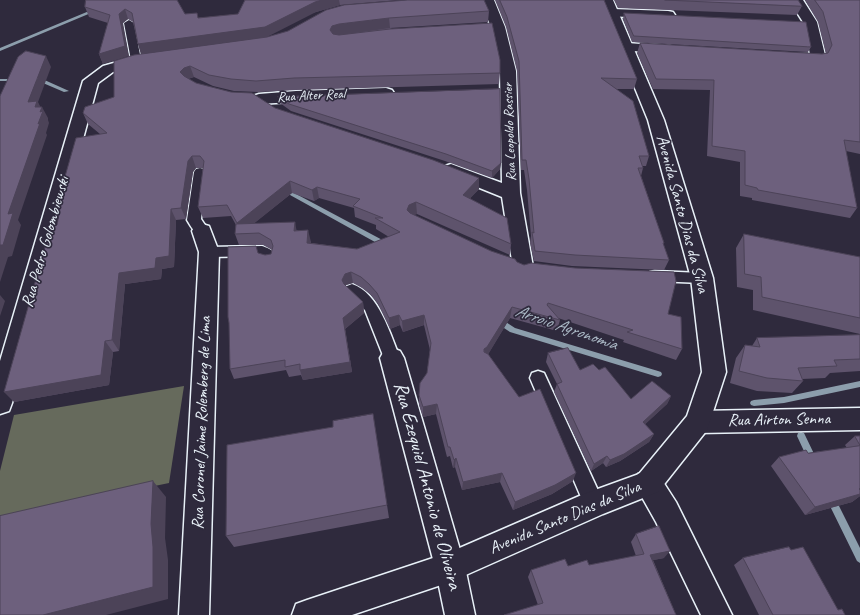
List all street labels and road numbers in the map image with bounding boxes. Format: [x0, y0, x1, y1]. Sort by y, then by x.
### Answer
street label: Rua Leopoldo Rassier [500, 83, 520, 181]
street label: Rua Alter Real [277, 86, 345, 106]
street label: Avenida Santo Dias da Silva [651, 133, 713, 295]
street label: Rua Pedro Golombiewski [18, 174, 74, 310]
street label: Rua Coronel Jaime Rolemberg de Lima [188, 316, 216, 530]
street label: Rua Ezequiel Antonio de Oliveira [388, 379, 466, 593]
street label: Rua Airton Senna [728, 409, 830, 431]
street label: Avenida Santo Dias da Silva [486, 477, 644, 559]

